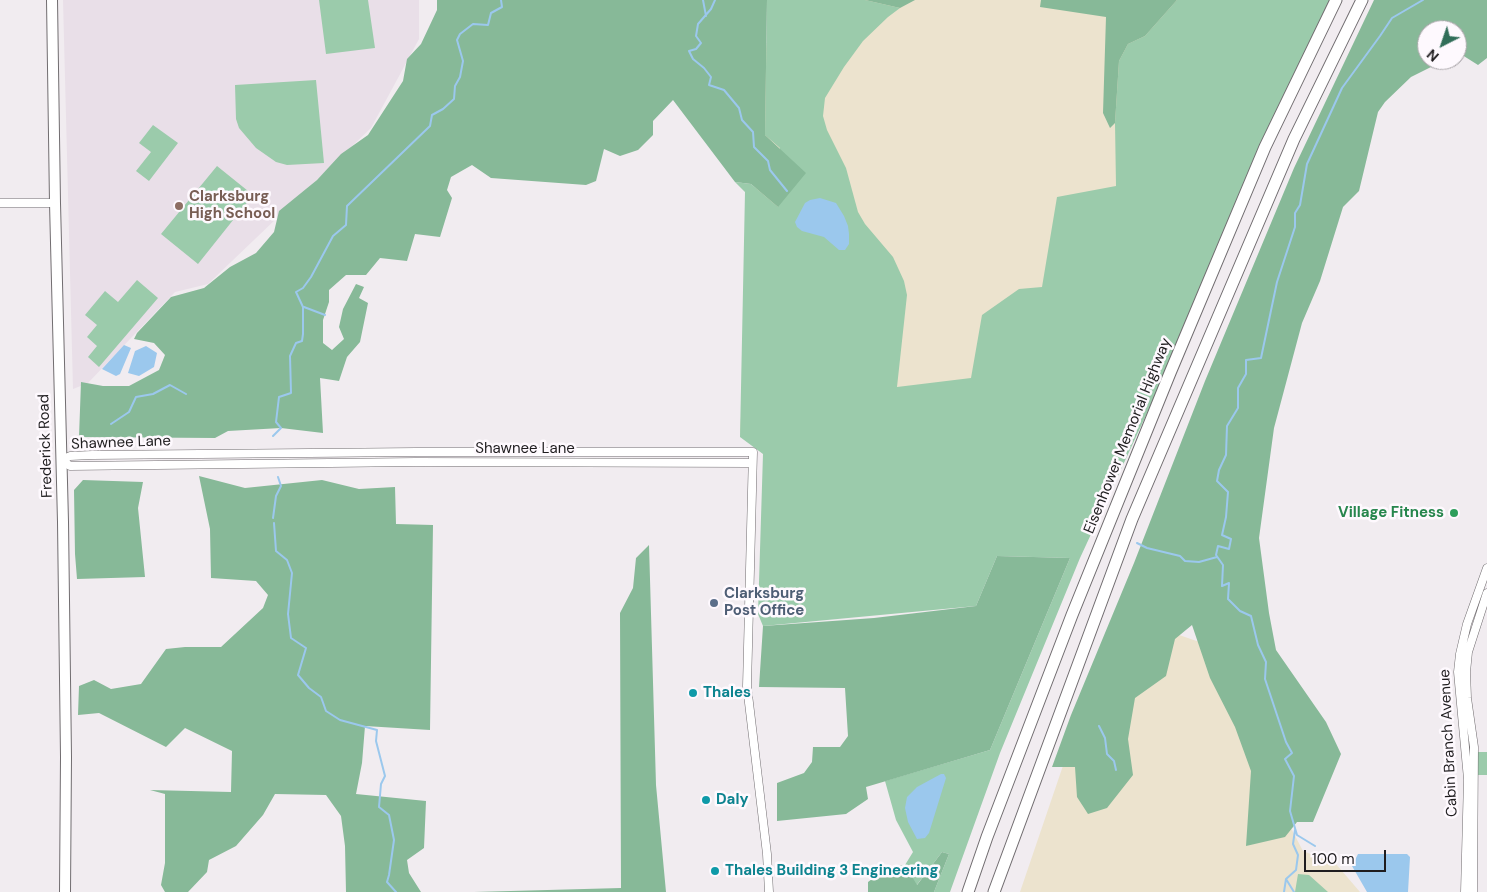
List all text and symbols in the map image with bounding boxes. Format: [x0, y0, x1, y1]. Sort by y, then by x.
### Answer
north arrow [1417, 20, 1467, 70]
text: N [1423, 45, 1443, 66]
place label: Clarksburg High School [189, 188, 275, 223]
marker: Clarksburg High School [173, 200, 185, 212]
street label: Eisenhower Memorial Highway [1080, 336, 1176, 536]
street label: Frederick Road [35, 394, 57, 498]
street label: Shawnee Lane [71, 432, 171, 454]
street label: Shawnee Lane [475, 440, 575, 458]
place label: Village Fitness [1338, 504, 1444, 522]
marker: Village Fitness [1448, 507, 1460, 519]
place label: Clarksburg Post Office [724, 585, 804, 620]
marker: Clarksburg Post Office [708, 597, 720, 609]
street label: Cabin Branch Avenue [1436, 669, 1462, 817]
place label: Thales [703, 684, 751, 702]
marker: Thales [687, 687, 699, 699]
place label: Daly [716, 791, 748, 809]
marker: Daly [700, 794, 712, 806]
scale bar [1307, 840, 1390, 872]
text: 100 m [1312, 849, 1355, 869]
place label: Thales Building 3 Engineering [725, 862, 939, 880]
marker: Thales Building 3 Engineering [709, 865, 721, 877]

